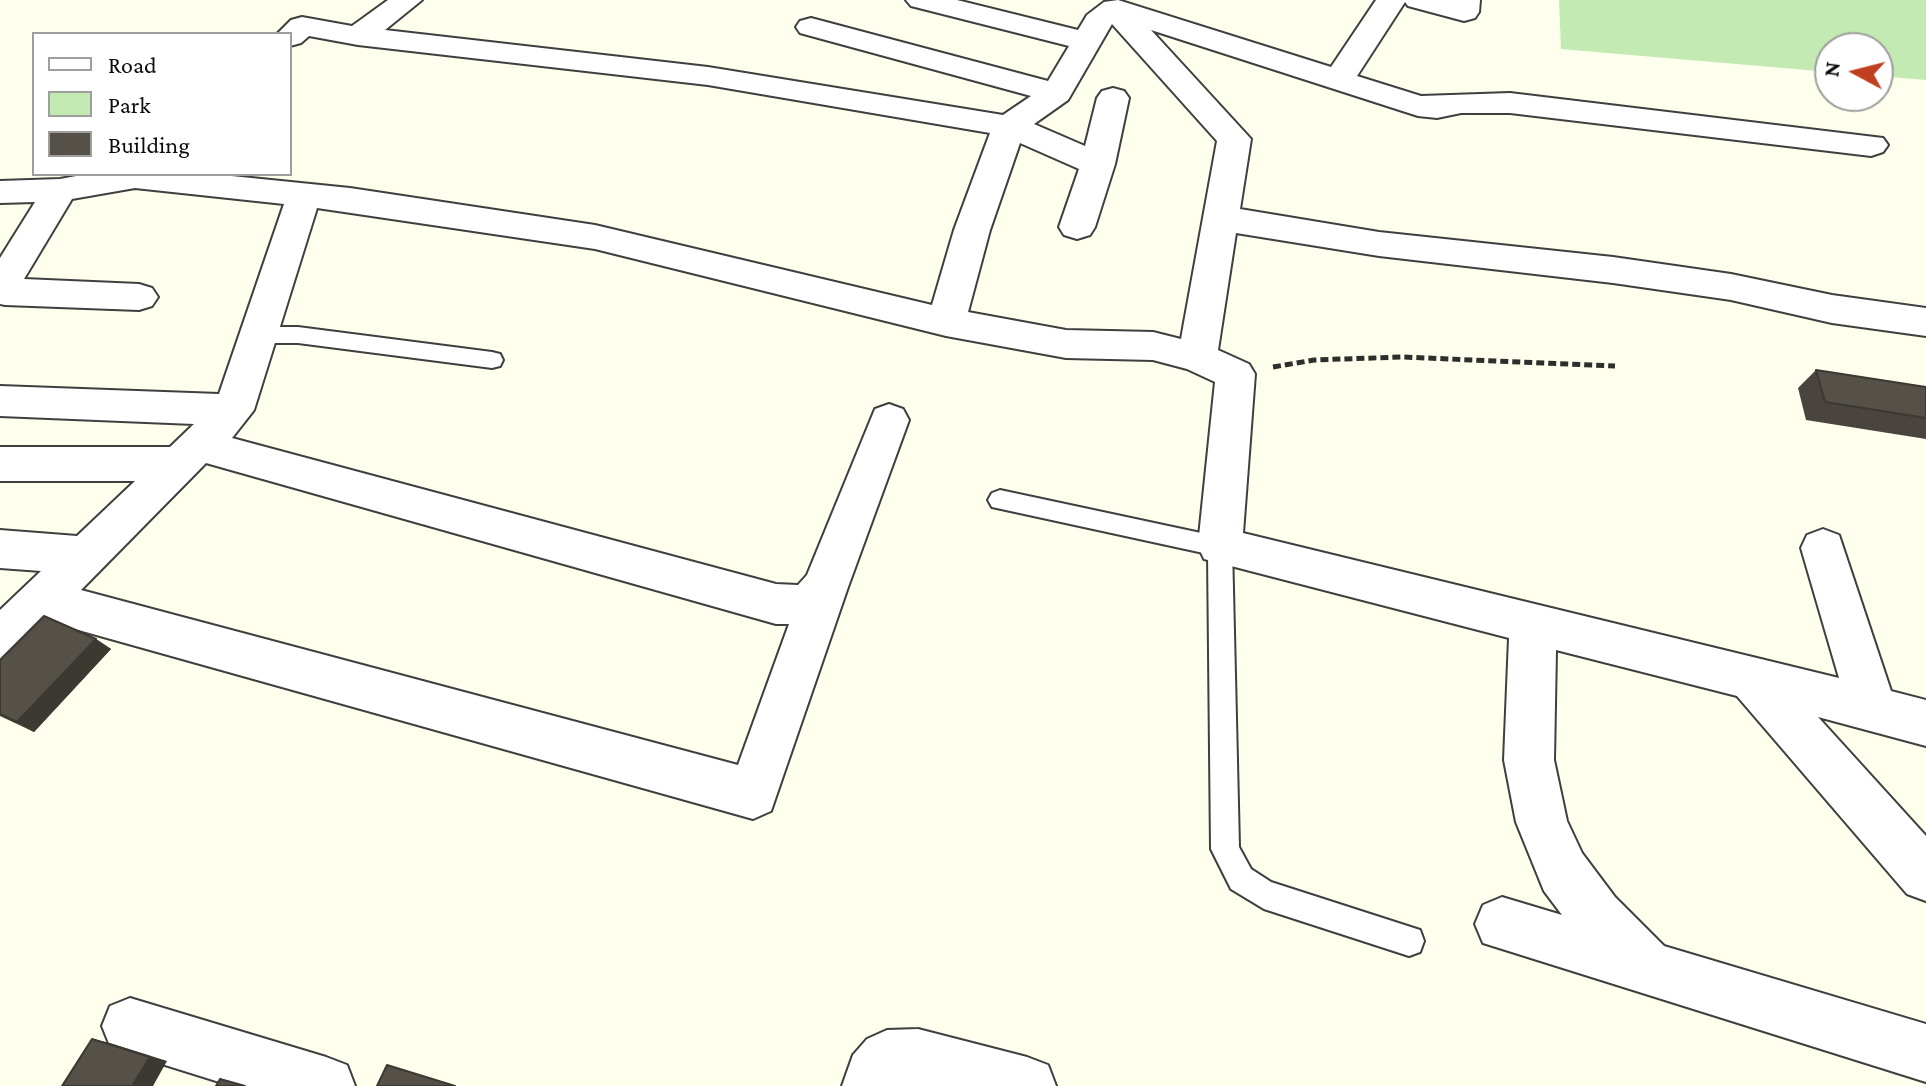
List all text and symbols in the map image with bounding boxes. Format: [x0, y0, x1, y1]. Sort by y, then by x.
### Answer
legend [32, 32, 292, 176]
north arrow [1814, 32, 1894, 112]
text: Road [108, 51, 157, 78]
text: N [1818, 60, 1845, 78]
text: Park [108, 91, 151, 118]
text: Building [108, 131, 190, 158]

